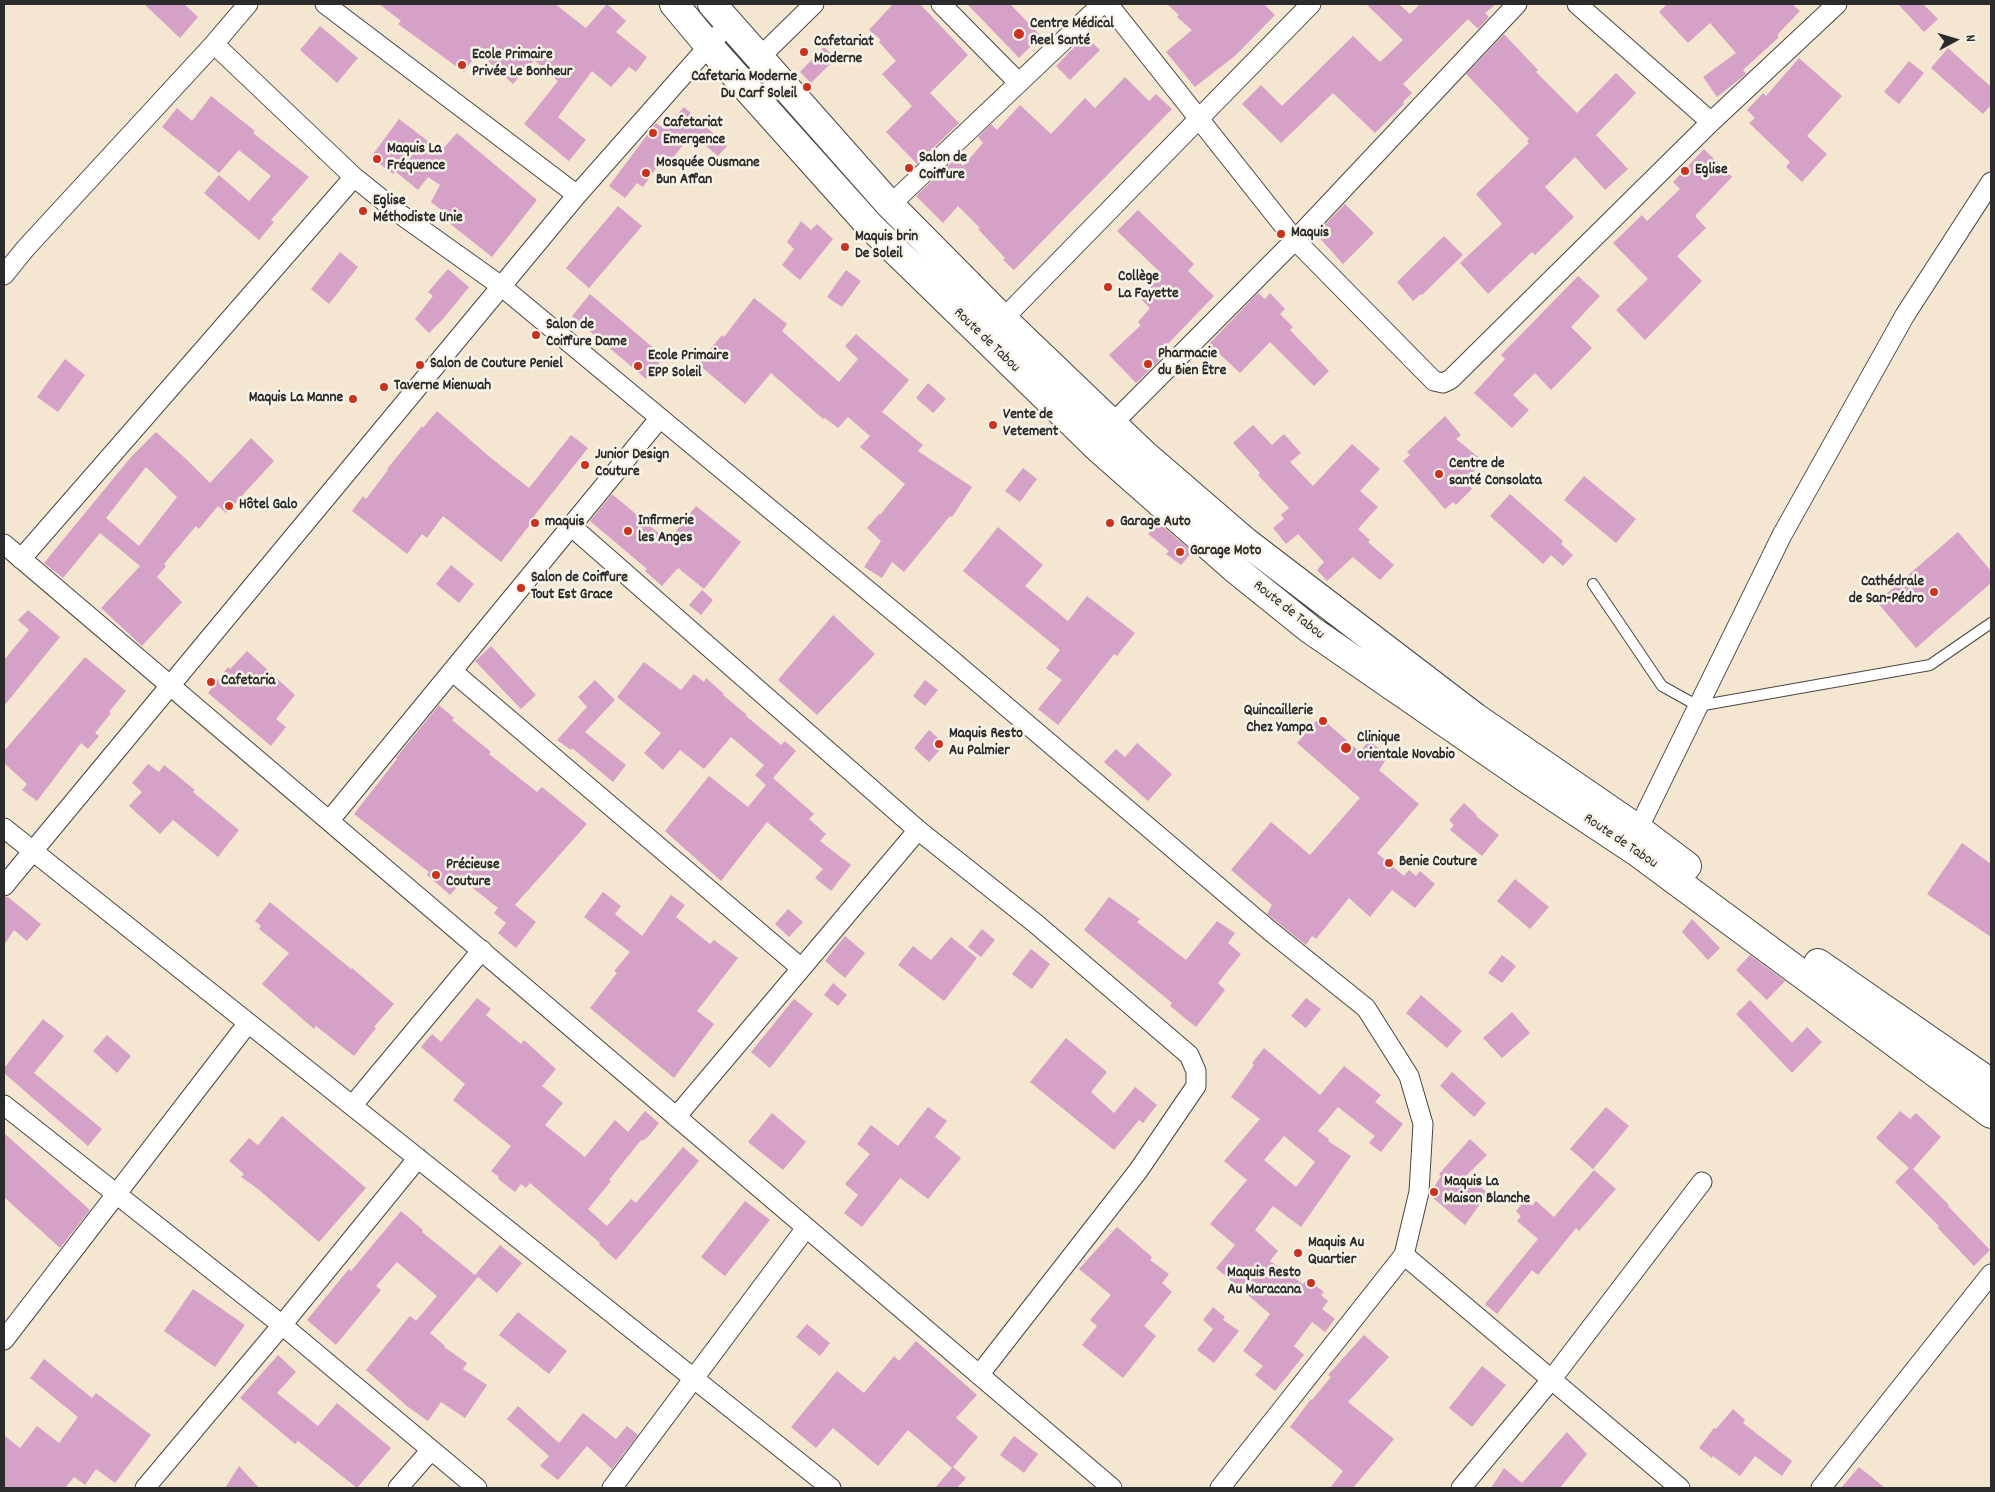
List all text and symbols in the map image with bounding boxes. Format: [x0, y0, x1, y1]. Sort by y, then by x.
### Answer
north arrow [1930, 15, 1980, 65]
place label: Centre Médical Reel Santé [1030, 16, 1114, 51]
marker: Centre Médical Reel Santé [1012, 27, 1026, 41]
place label: Cafetariat Moderne [814, 34, 874, 69]
text: N [1960, 34, 1980, 43]
marker: Cafetariat Moderne [798, 46, 810, 58]
place label: Ecole Primaire Privée Le Bonheur [472, 47, 572, 82]
marker: Ecole Primaire Privée Le Bonheur [456, 59, 468, 71]
place label: Cafetaria Moderne Du Carf Soleil [691, 69, 797, 104]
marker: Cafetaria Moderne Du Carf Soleil [801, 81, 813, 93]
place label: Cafetariat Emergence [663, 115, 725, 150]
marker: Cafetariat Emergence [647, 127, 659, 139]
place label: Maquis La Fréquence [387, 141, 445, 176]
place label: Salon de Coiffure [919, 150, 967, 185]
marker: Maquis La Fréquence [371, 153, 383, 165]
place label: Mosquée Ousmane Bun Affan [656, 155, 760, 190]
marker: Salon de Coiffure [903, 162, 915, 174]
place label: Eglise [1695, 162, 1728, 180]
marker: Eglise [1679, 165, 1691, 177]
marker: Mosquée Ousmane Bun Affan [640, 167, 652, 179]
place label: Eglise Méthodiste Unie [373, 193, 463, 228]
marker: Eglise Méthodiste Unie [357, 205, 369, 217]
place label: Maquis [1291, 225, 1329, 243]
marker: Maquis [1275, 228, 1287, 240]
place label: Maquis brin De Soleil [855, 229, 918, 264]
marker: Maquis brin De Soleil [839, 241, 851, 253]
place label: Collège La Fayette [1118, 269, 1179, 304]
marker: Collège La Fayette [1102, 281, 1114, 293]
street label: Route de Tabou [949, 305, 1023, 377]
place label: Salon de Coiffure Dame [546, 317, 627, 352]
marker: Salon de Coiffure Dame [530, 329, 542, 341]
place label: Pharmacie du Bien Être [1158, 346, 1226, 381]
place label: Ecole Primaire EPP Soleil [648, 348, 728, 383]
place label: Salon de Couture Peniel [430, 356, 563, 374]
marker: Pharmacie du Bien Être [1142, 358, 1154, 370]
marker: Salon de Couture Peniel [414, 359, 426, 371]
marker: Ecole Primaire EPP Soleil [632, 360, 644, 372]
place label: Taverne Mienwah [394, 378, 491, 396]
marker: Taverne Mienwah [378, 381, 390, 393]
place label: Maquis La Manne [249, 390, 343, 408]
marker: Maquis La Manne [347, 393, 359, 405]
place label: Vente de Vetement [1003, 407, 1058, 442]
marker: Vente de Vetement [987, 419, 999, 431]
place label: Junior Design Couture [595, 447, 669, 482]
place label: Centre de santé Consolata [1449, 456, 1542, 491]
marker: Junior Design Couture [579, 459, 591, 471]
marker: Centre de santé Consolata [1433, 468, 1445, 480]
place label: Hôtel Galo [239, 497, 297, 515]
marker: Hôtel Galo [223, 500, 235, 512]
place label: Infirmerie les Anges [638, 513, 694, 548]
place label: maquis [545, 514, 585, 532]
place label: Garage Auto [1120, 514, 1191, 532]
marker: maquis [529, 517, 541, 529]
marker: Garage Auto [1104, 517, 1116, 529]
marker: Infirmerie les Anges [622, 525, 634, 537]
place label: Garage Moto [1190, 543, 1261, 561]
marker: Garage Moto [1174, 546, 1186, 558]
place label: Salon de Coiffure Tout Est Grace [531, 570, 628, 605]
place label: Cathédrale de San-Pédro [1849, 574, 1924, 609]
street label: Route de Tabou [1249, 578, 1327, 644]
marker: Salon de Coiffure Tout Est Grace [515, 582, 527, 594]
marker: Cathédrale de San-Pédro [1928, 586, 1940, 598]
place label: Cafetaria [221, 673, 275, 691]
marker: Cafetaria [205, 676, 217, 688]
place label: Quincaillerie Chez Yampa [1244, 703, 1313, 738]
marker: Quincaillerie Chez Yampa [1317, 715, 1329, 727]
place label: Maquis Resto Au Palmier [949, 726, 1023, 761]
place label: Clinique orientale Novabio [1357, 730, 1455, 765]
marker: Maquis Resto Au Palmier [933, 738, 945, 750]
marker: Clinique orientale Novabio [1339, 741, 1353, 755]
street label: Route de Tabou [1579, 811, 1661, 873]
place label: Benie Couture [1399, 854, 1477, 872]
place label: Précieuse Couture [446, 857, 500, 892]
marker: Benie Couture [1383, 857, 1395, 869]
marker: Précieuse Couture [430, 869, 442, 881]
place label: Maquis La Maison Blanche [1444, 1174, 1530, 1209]
marker: Maquis La Maison Blanche [1428, 1186, 1440, 1198]
place label: Maquis Au Quartier [1308, 1235, 1364, 1270]
marker: Maquis Au Quartier [1292, 1247, 1304, 1259]
place label: Maquis Resto Au Maracana [1227, 1265, 1301, 1300]
marker: Maquis Resto Au Maracana [1305, 1277, 1317, 1289]

